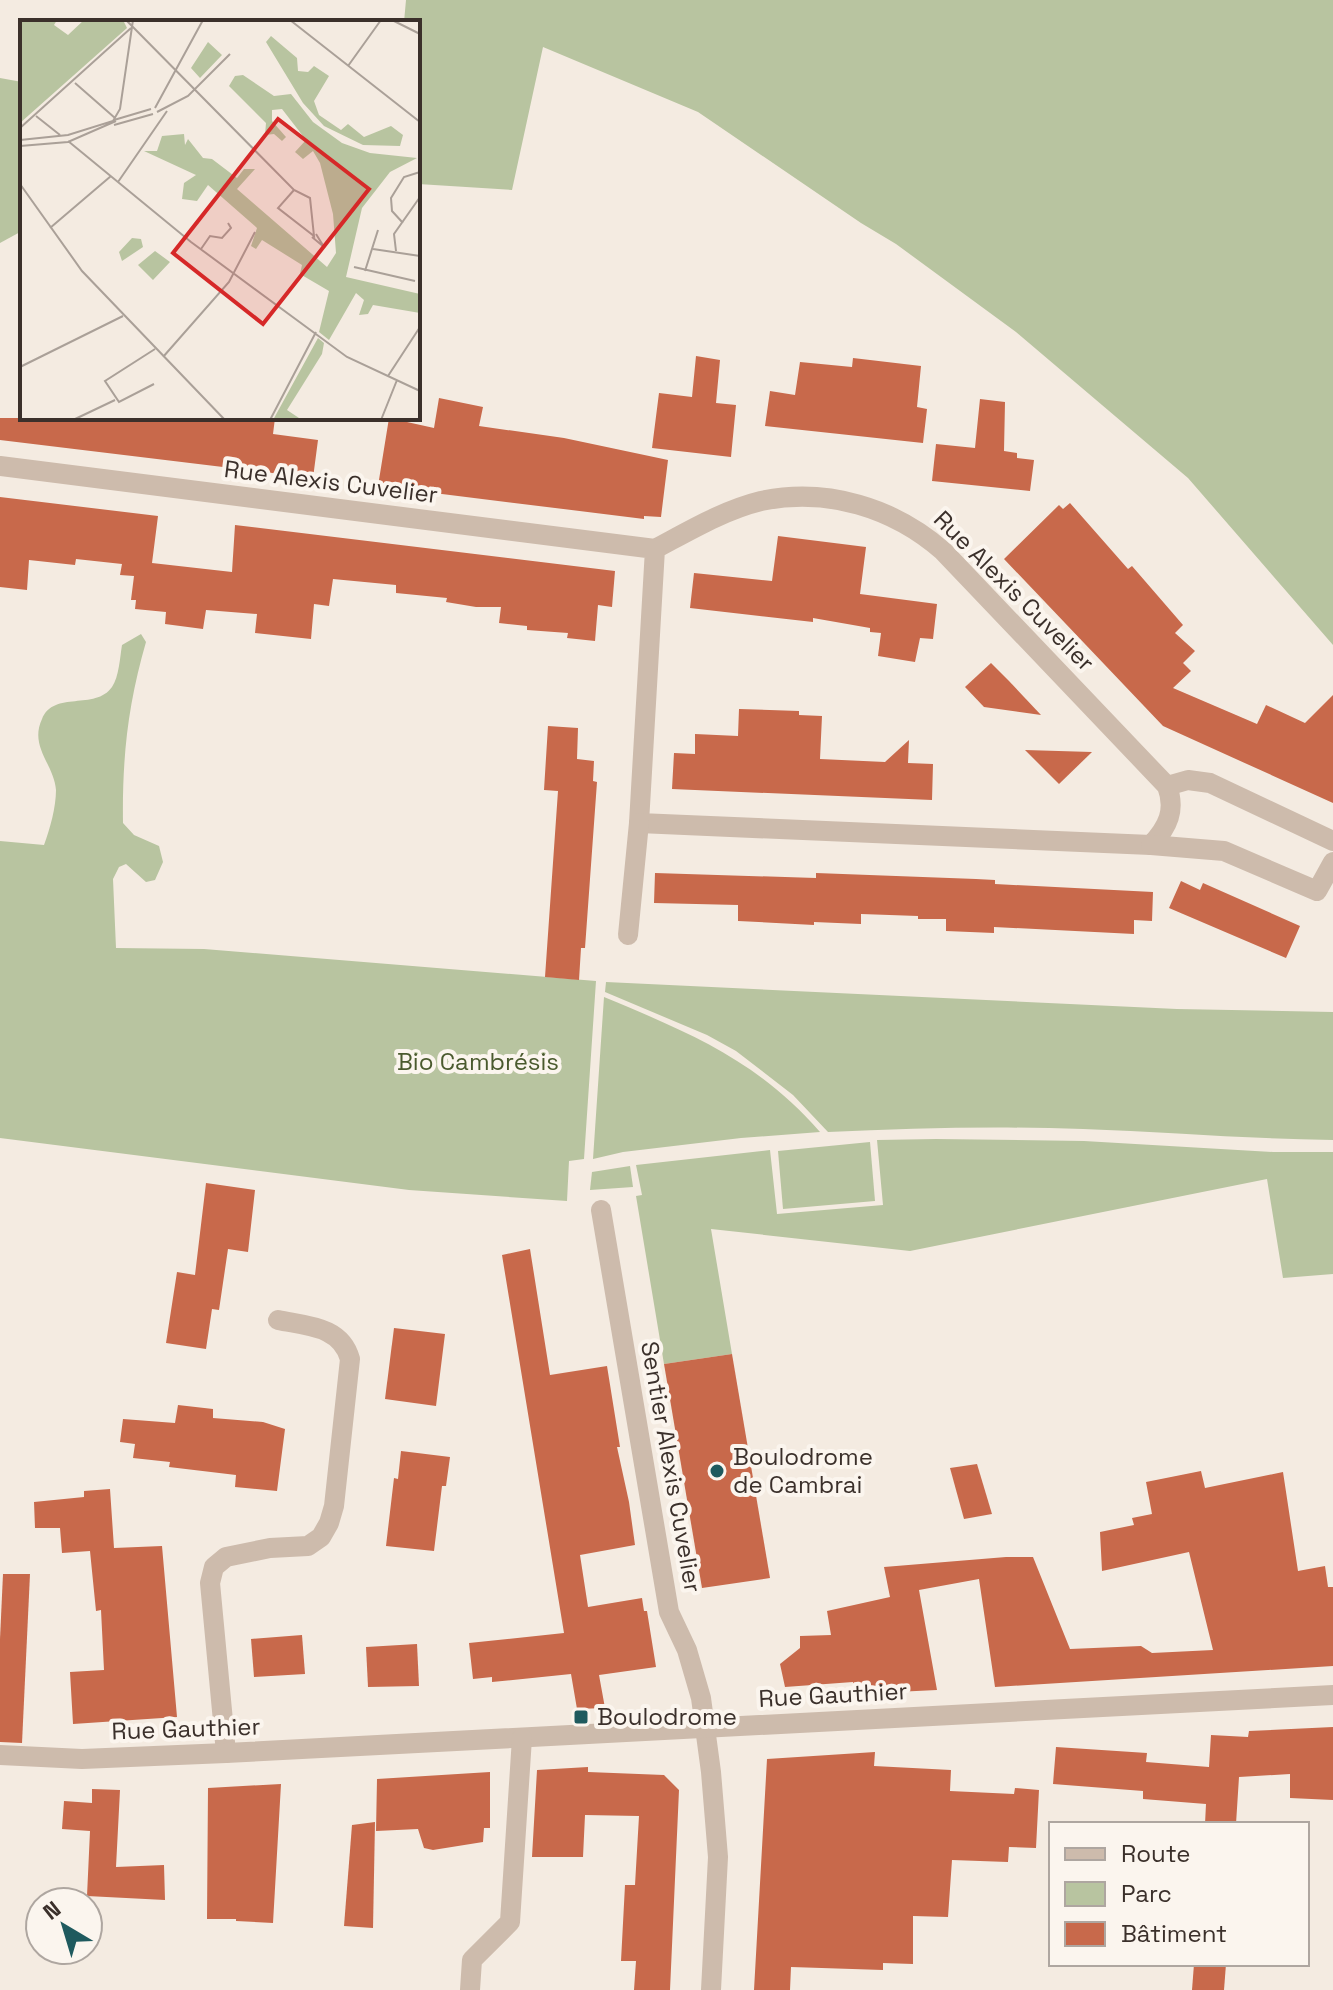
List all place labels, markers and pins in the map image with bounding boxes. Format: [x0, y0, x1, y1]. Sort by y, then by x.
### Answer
place label: Boulodrome de Cambrai [733, 1441, 873, 1500]
marker: Boulodrome de Cambrai [708, 1462, 726, 1480]
place label: Boulodrome [597, 1701, 737, 1732]
marker: Boulodrome [572, 1708, 590, 1726]

